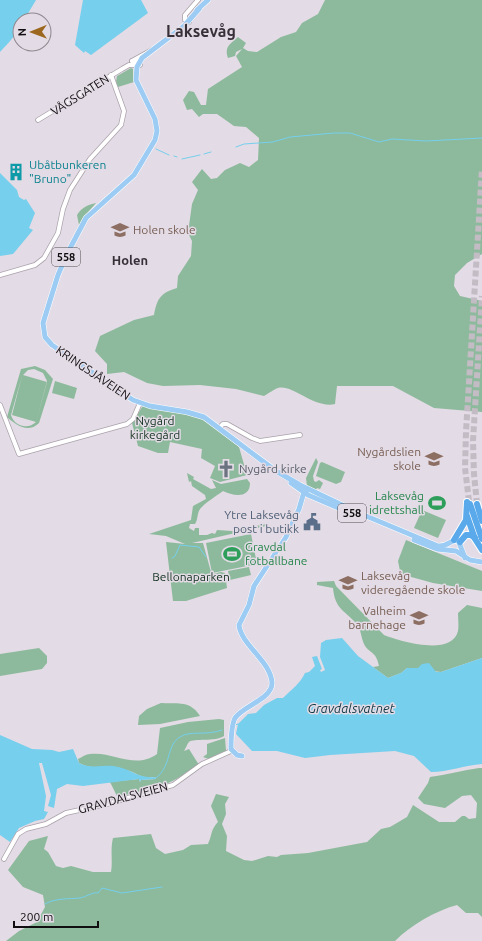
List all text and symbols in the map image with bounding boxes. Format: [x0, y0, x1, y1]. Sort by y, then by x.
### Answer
north arrow [12, 12, 52, 52]
district label: Laksevåg [166, 22, 236, 40]
text: N [16, 28, 28, 36]
street label: VÅGSGATEN [48, 72, 111, 118]
place label: Ubåtbunkeren "Bruno" [29, 158, 106, 185]
building icon: Ubåtbunkeren "Bruno" [6, 162, 26, 182]
school or university icon: Holen skole [110, 220, 130, 240]
place label: Holen skole [133, 223, 196, 236]
road number: 558 [52, 248, 80, 266]
district label: Holen [112, 253, 148, 267]
street label: KRINGSJÅVEIEN [54, 343, 133, 402]
park label: Nygård kirkegård [130, 414, 180, 441]
place label: Nygårdslien skole [357, 445, 421, 472]
school or university icon: Nygårdslien skole [424, 449, 444, 469]
church icon: Nygård kirke [216, 459, 236, 479]
place label: Nygård kirke [239, 462, 307, 475]
place label: Laksevåg idrettshall [369, 489, 424, 516]
sports icon: Laksevåg idrettshall [427, 493, 447, 513]
road number: 558 [338, 504, 366, 522]
place label: Ytre Laksevåg post i butikk [224, 508, 299, 535]
public building icon: Ytre Laksevåg post i butikk [302, 512, 322, 532]
place label: Gravdal fotballbane [245, 540, 307, 567]
sports icon: Gravdal fotballbane [222, 544, 242, 564]
place label: Laksevåg videregående skole [361, 569, 465, 596]
park label: Bellonaparken [152, 570, 230, 583]
school or university icon: Laksevåg videregående skole [338, 573, 358, 593]
place label: Valheim barnehage [348, 604, 406, 631]
school or university icon: Valheim barnehage [409, 608, 429, 628]
water label: Gravdalsvatnet [307, 701, 395, 715]
street label: GRAVDALSVEIEN [77, 779, 169, 816]
scale bar [14, 903, 98, 929]
text: 200 m [20, 910, 53, 923]

